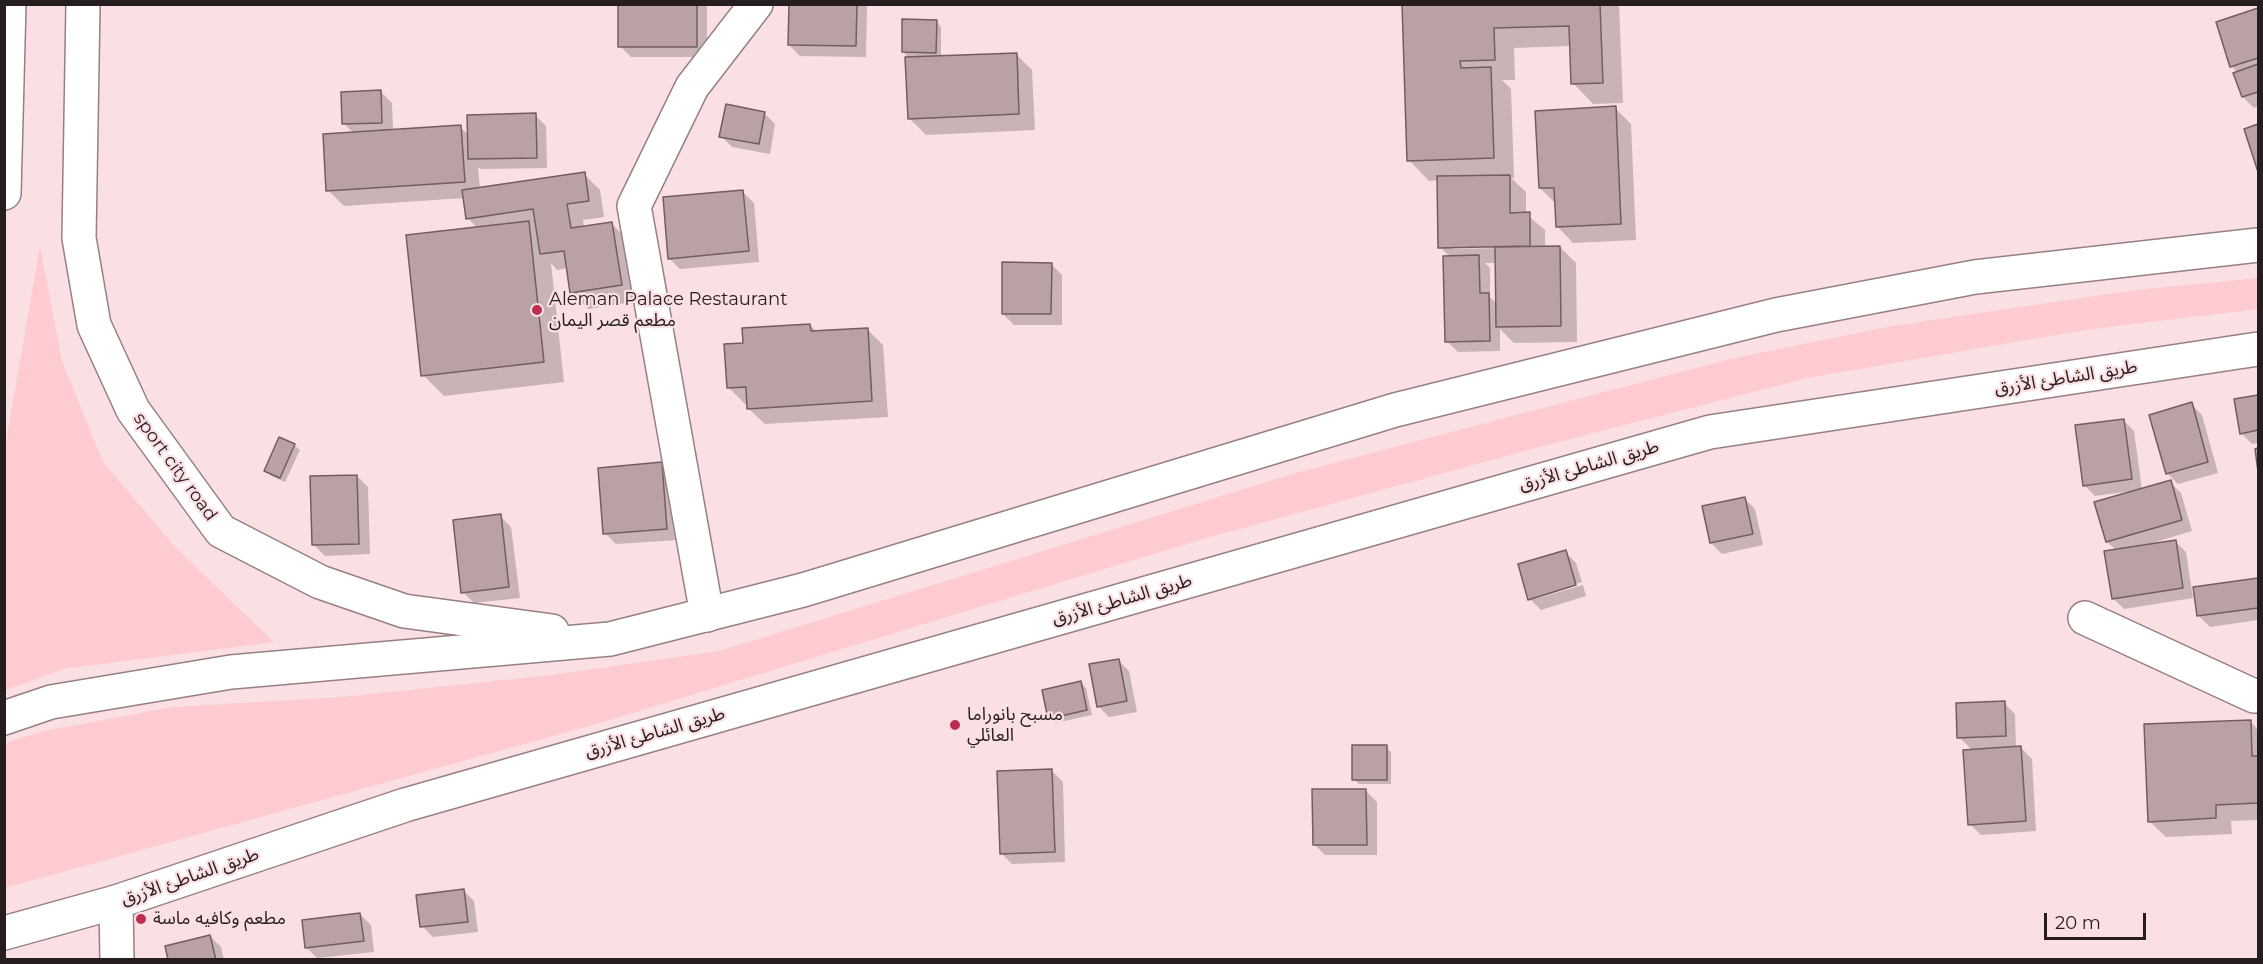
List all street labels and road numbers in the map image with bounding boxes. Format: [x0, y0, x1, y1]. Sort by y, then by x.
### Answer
street label: طريق الشاطئ الأزرق [1993, 356, 2139, 400]
street label: sport city road [128, 409, 222, 525]
street label: طريق الشاطئ الأزرق [1517, 436, 1661, 496]
street label: طريق الشاطئ الأزرق [1050, 570, 1194, 630]
street label: طريق الشاطئ الأزرق [583, 703, 727, 763]
street label: طريق الشاطئ الأزرق [118, 843, 262, 911]

